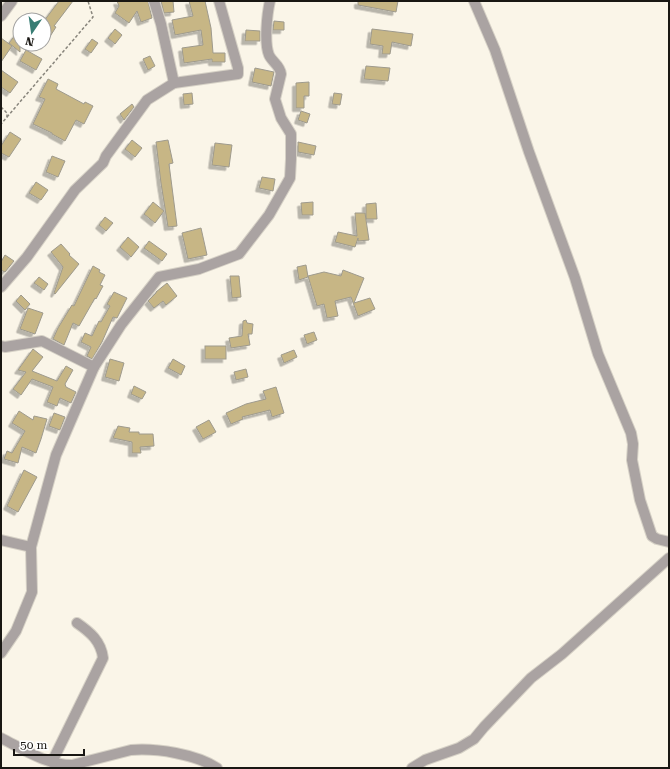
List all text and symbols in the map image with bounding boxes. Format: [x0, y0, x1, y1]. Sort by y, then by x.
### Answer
north arrow [12, 12, 52, 52]
text: N [24, 34, 35, 49]
scale bar [14, 731, 84, 757]
text: 50 m [20, 738, 47, 752]

